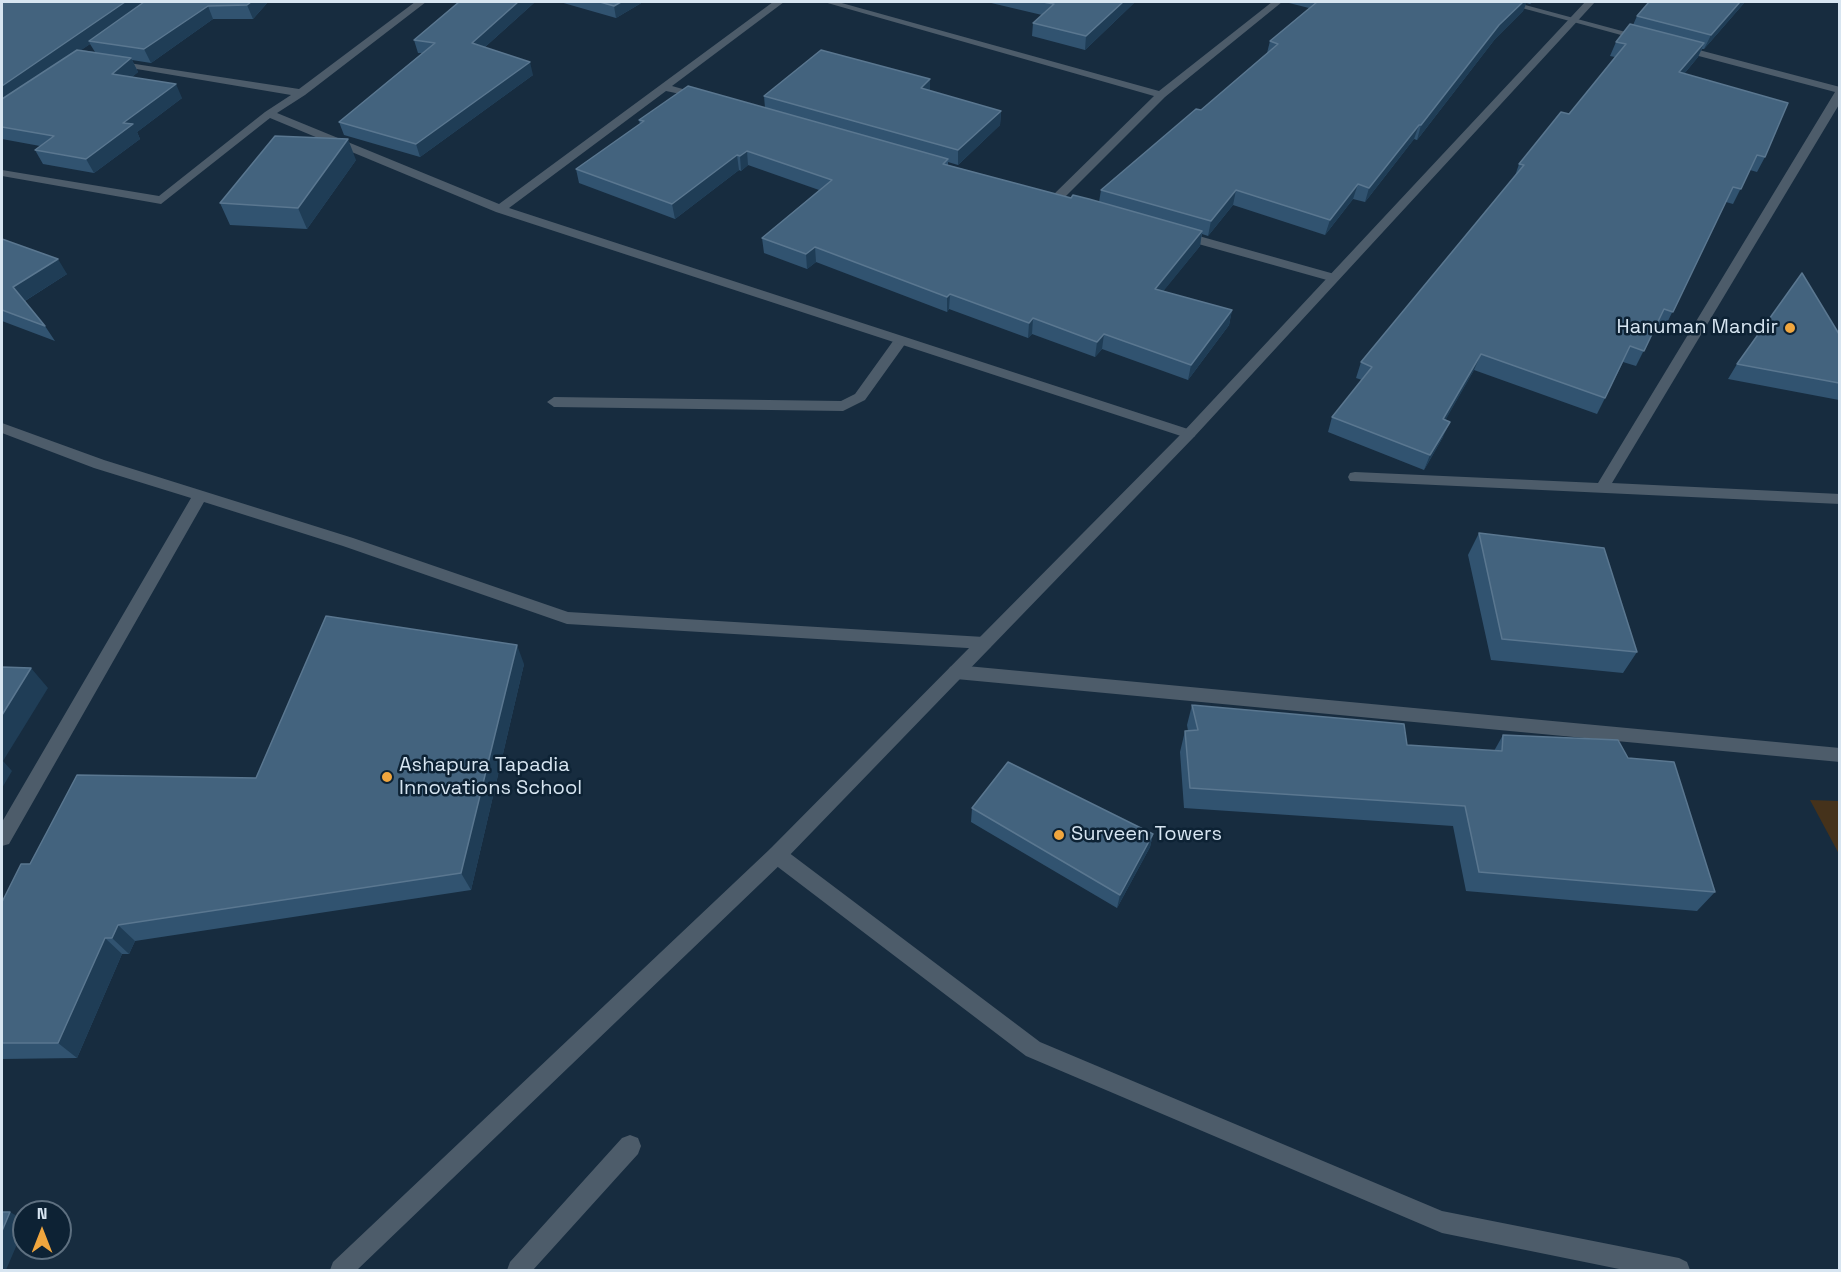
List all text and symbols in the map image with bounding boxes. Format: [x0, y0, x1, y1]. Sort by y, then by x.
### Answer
place label: Hanuman Mandir [1617, 316, 1778, 340]
marker: Hanuman Mandir [1783, 321, 1797, 335]
place label: Ashapura Tapadia Innovations School [399, 754, 582, 801]
marker: Ashapura Tapadia Innovations School [380, 770, 394, 784]
place label: Surveen Towers [1071, 823, 1222, 847]
marker: Surveen Towers [1052, 828, 1066, 842]
north arrow [12, 1200, 72, 1260]
text: N [37, 1203, 47, 1224]

